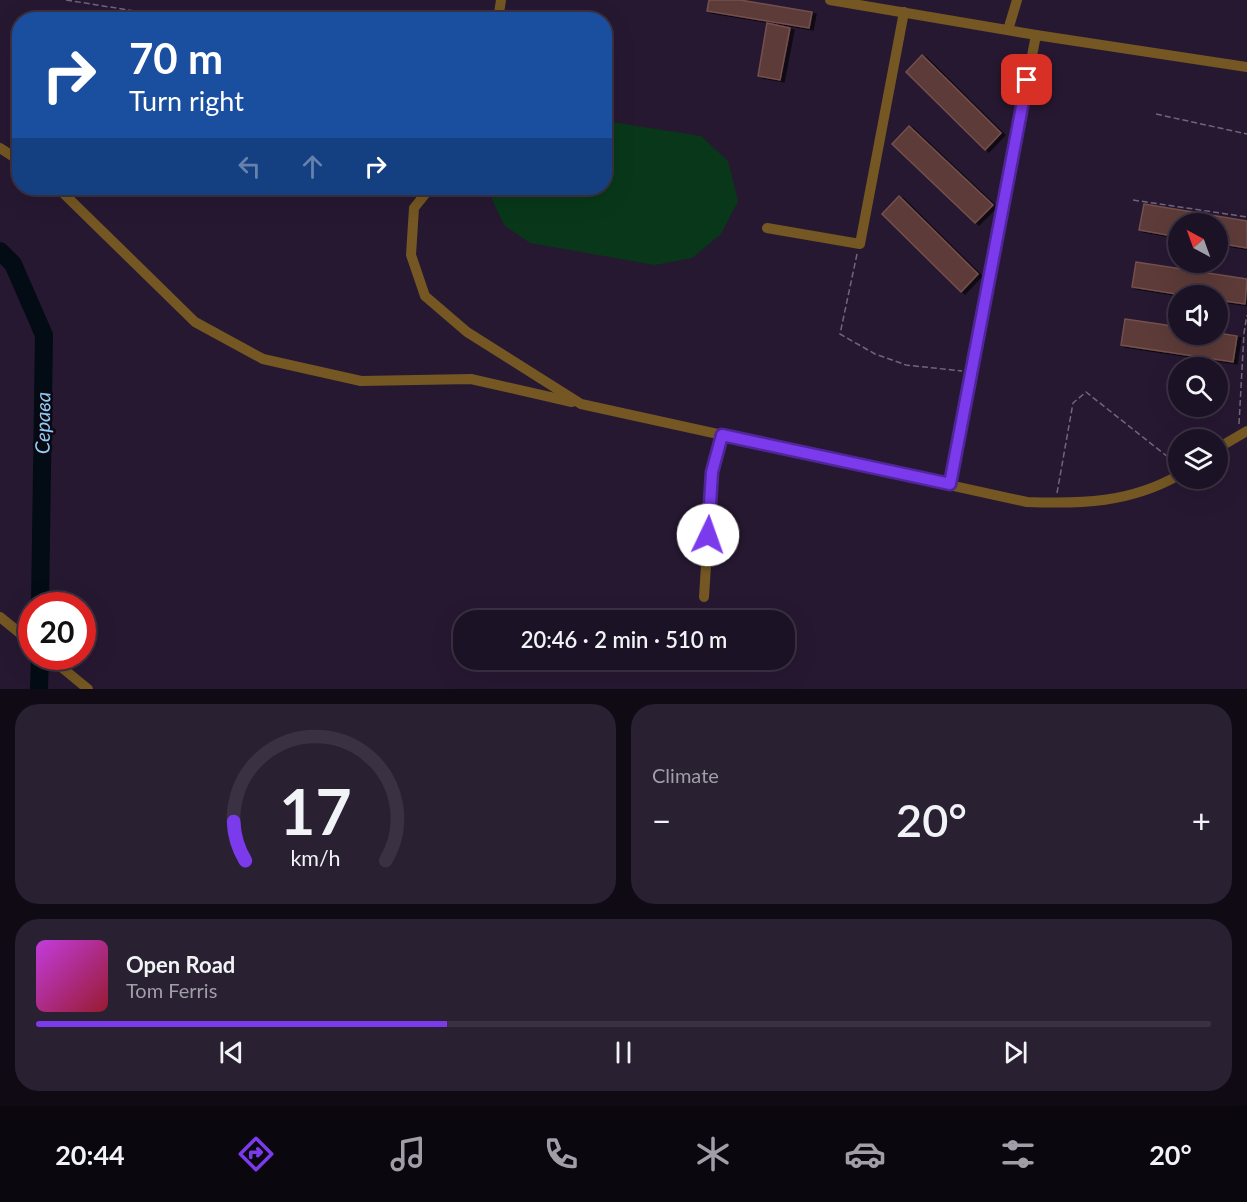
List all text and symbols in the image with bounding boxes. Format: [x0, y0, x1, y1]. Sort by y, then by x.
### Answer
text: 70 m [129, 33, 223, 83]
icon: right [30, 36, 108, 114]
pin [1001, 54, 1052, 105]
icon: arrive [1010, 63, 1043, 96]
text: Turn right [129, 84, 244, 117]
icon: left [233, 150, 266, 183]
icon: ahead [296, 150, 329, 183]
icon: right [359, 150, 392, 183]
north arrow [1168, 213, 1228, 273]
map controls [1168, 213, 1228, 489]
button: sound [1168, 285, 1228, 345]
button: search [1168, 357, 1228, 417]
water label: Серава [29, 392, 55, 454]
button: layers [1168, 429, 1228, 489]
position arrow [676, 503, 740, 567]
speed limit sign: 20 [18, 592, 96, 670]
text: 20:46 · 2 min · 510 m [521, 626, 727, 653]
text: Climate [652, 763, 719, 787]
text: 17 [279, 773, 352, 848]
text: 20° [896, 793, 967, 847]
text: − [652, 800, 671, 840]
text: + [1192, 800, 1211, 840]
text: km/h [290, 845, 341, 871]
text: Open Road [126, 951, 235, 978]
text: Tom Ferris [126, 978, 217, 1002]
icon: previous [215, 1036, 248, 1069]
icon: pause [607, 1036, 640, 1069]
icon: next [999, 1036, 1032, 1069]
icon: directions [235, 1133, 277, 1175]
icon: music [387, 1133, 429, 1175]
icon: phone [540, 1133, 582, 1175]
icon: climate [692, 1133, 734, 1175]
icon: car [844, 1133, 886, 1175]
icon: filters [997, 1133, 1039, 1175]
text: 20:44 [55, 1138, 125, 1171]
text: 20° [1149, 1138, 1192, 1171]

